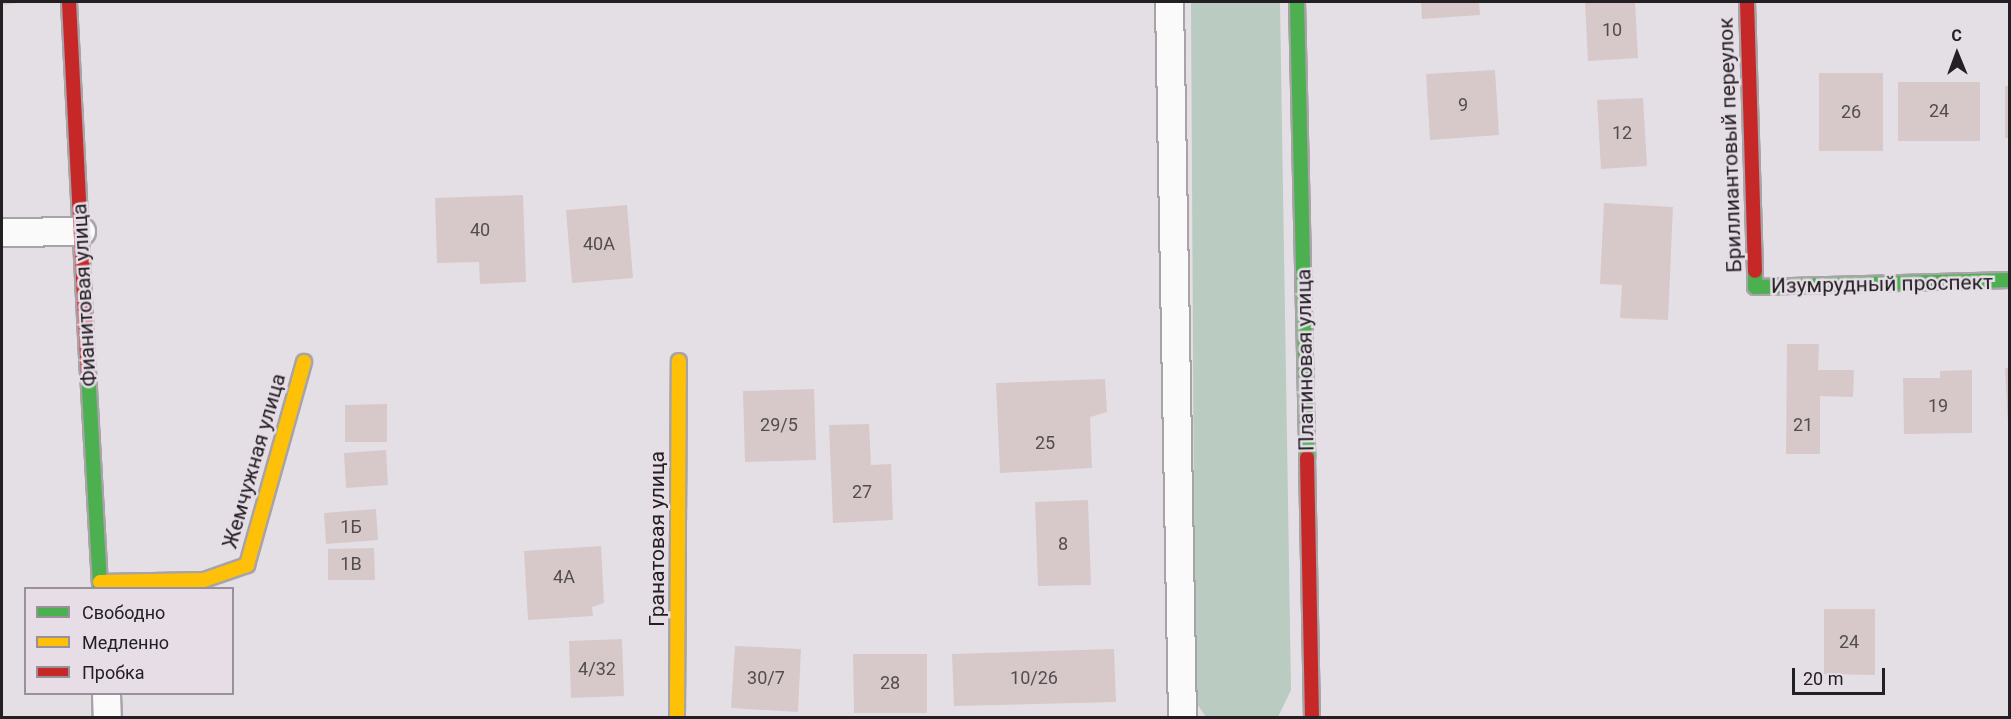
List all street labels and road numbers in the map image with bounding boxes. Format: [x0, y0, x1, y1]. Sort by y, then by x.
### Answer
street label: Бриллиантовый переулок [1713, 17, 1747, 273]
street label: Фианитовая улица [67, 203, 101, 387]
street label: Платиновая улица [1291, 269, 1319, 451]
street label: Изумрудный проспект [1771, 269, 1993, 299]
street label: Жемчужная улица [217, 371, 291, 551]
street label: Гранатовая улица [644, 451, 670, 627]

